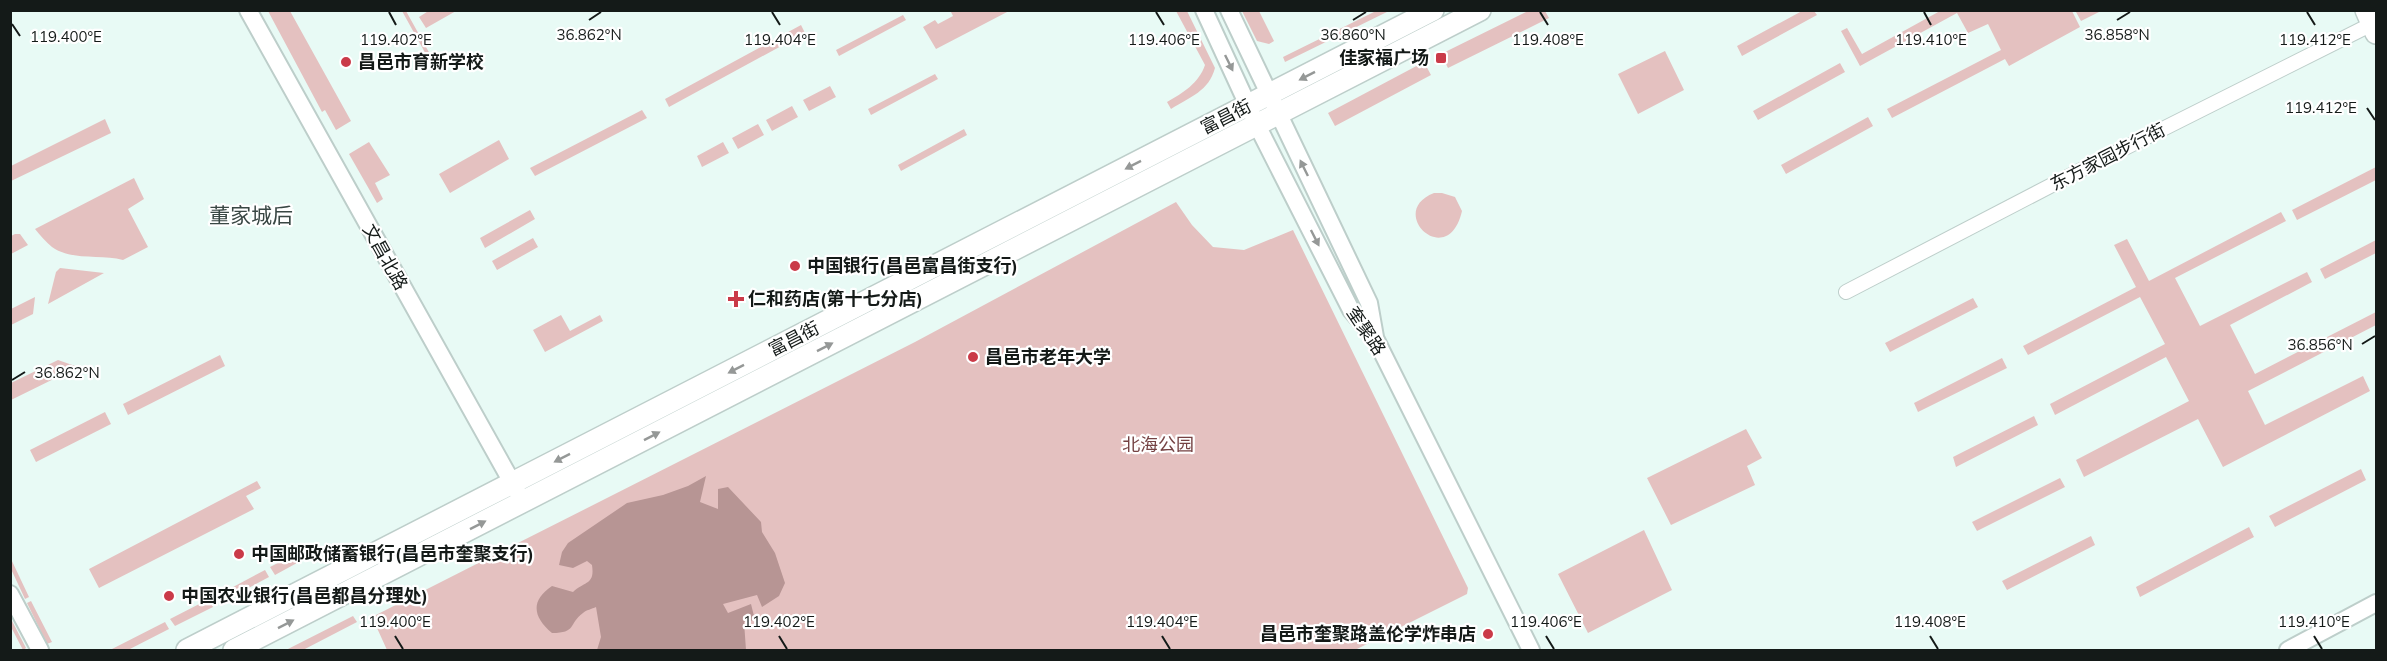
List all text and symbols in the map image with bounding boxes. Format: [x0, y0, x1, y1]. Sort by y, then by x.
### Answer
text: 36.862°N [556, 25, 622, 44]
text: 36.860°N [1320, 25, 1386, 44]
text: 36.858°N [2084, 25, 2150, 44]
text: 119.400°E [30, 27, 102, 46]
text: 119.402°E [360, 30, 432, 49]
text: 119.404°E [744, 30, 816, 49]
text: 119.406°E [1128, 30, 1200, 49]
text: 119.408°E [1512, 30, 1584, 49]
text: 119.410°E [1895, 30, 1967, 49]
text: 119.412°E [2279, 30, 2351, 49]
place label: 佳家福广场 [1339, 46, 1429, 69]
place label: 昌邑市育新学校 [358, 50, 484, 73]
marker: 佳家福广场 [1434, 51, 1448, 65]
marker: 昌邑市育新学校 [339, 55, 353, 69]
one-way arrow [1224, 55, 1234, 72]
one-way arrow [1298, 71, 1315, 80]
street label: 富昌街 [1196, 94, 1255, 139]
text: 119.412°E [2285, 98, 2357, 117]
street label: 东方家园步行街 [2046, 118, 2169, 195]
one-way arrow [1125, 160, 1142, 169]
one-way arrow [1299, 160, 1308, 177]
district label: 董家城后 [209, 202, 293, 228]
street label: 文昌北路 [358, 220, 413, 294]
one-way arrow [1310, 230, 1320, 247]
place label: 中国银行(昌邑富昌街支行) [807, 254, 1018, 277]
marker: 中国银行(昌邑富昌街支行) [788, 259, 802, 273]
place label: 仁和药店(第十七分店) [748, 287, 923, 310]
marker: 仁和药店(第十七分店) [729, 292, 743, 306]
street label: 奎聚路 [1342, 302, 1391, 360]
street label: 富昌街 [764, 316, 823, 361]
text: 36.856°N [2287, 335, 2353, 354]
one-way arrow [817, 342, 834, 352]
place label: 昌邑市老年大学 [985, 345, 1111, 368]
marker: 昌邑市老年大学 [966, 350, 980, 364]
text: 36.862°N [34, 363, 100, 382]
one-way arrow [727, 364, 744, 374]
one-way arrow [643, 431, 660, 441]
park label: 北海公园 [1122, 433, 1194, 456]
one-way arrow [553, 453, 570, 463]
one-way arrow [470, 520, 487, 530]
place label: 中国邮政储蓄银行(昌邑市奎聚支行) [251, 542, 534, 565]
marker: 中国邮政储蓄银行(昌邑市奎聚支行) [232, 547, 246, 561]
place label: 中国农业银行(昌邑都昌分理处) [181, 584, 428, 607]
marker: 中国农业银行(昌邑都昌分理处) [162, 589, 176, 603]
text: 119.400°E [359, 612, 431, 631]
text: 119.402°E [743, 612, 815, 631]
text: 119.404°E [1126, 612, 1198, 631]
text: 119.406°E [1510, 612, 1582, 631]
text: 119.408°E [1894, 612, 1966, 631]
text: 119.410°E [2278, 612, 2350, 631]
one-way arrow [278, 619, 295, 629]
place label: 昌邑市奎聚路盖伦学炸串店 [1260, 622, 1476, 645]
marker: 昌邑市奎聚路盖伦学炸串店 [1481, 627, 1495, 641]

